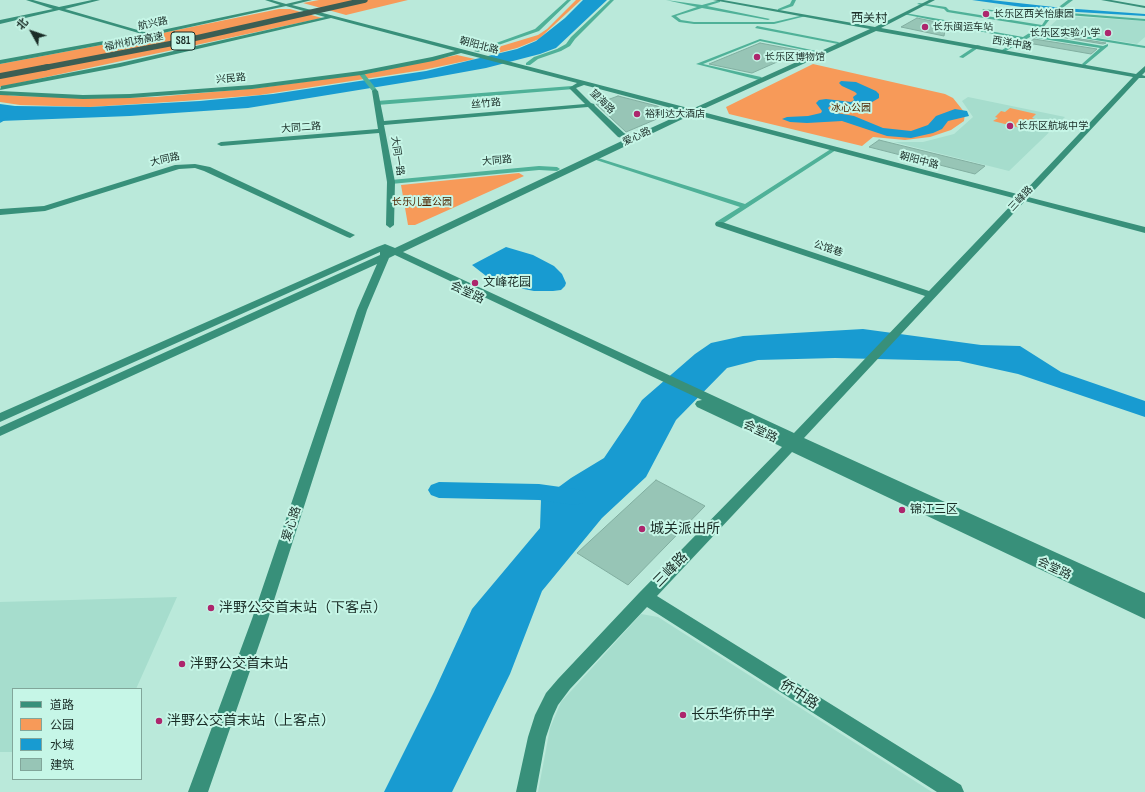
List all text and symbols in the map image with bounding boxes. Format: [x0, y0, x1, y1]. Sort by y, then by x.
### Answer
place label: 长乐区西关怡康园 [994, 8, 1074, 20]
marker: 长乐区西关怡康园 [981, 9, 991, 19]
north arrow [12, 12, 52, 52]
district label: 西关村 [851, 12, 887, 26]
street label: 航兴路 [137, 15, 169, 33]
text: 北 [14, 16, 31, 32]
place label: 长乐闽运车站 [933, 21, 993, 33]
marker: 长乐闽运车站 [920, 22, 930, 32]
place label: 长乐区实验小学 [1030, 27, 1100, 39]
marker: 长乐区实验小学 [1103, 28, 1113, 38]
street label: 福州机场高速 [103, 30, 165, 54]
road number: S81 [171, 32, 195, 50]
street label: 朝阳北路 [458, 35, 500, 57]
street label: 西洋中路 [991, 35, 1033, 53]
place label: 长乐区博物馆 [765, 51, 825, 63]
marker: 长乐区博物馆 [752, 52, 762, 62]
street label: 兴民路 [216, 72, 246, 86]
street label: 望海路 [587, 87, 617, 117]
street label: 丝竹路 [471, 97, 501, 111]
park label: 冰心公园 [831, 102, 871, 114]
place label: 裕利达大酒店 [645, 108, 705, 120]
marker: 裕利达大酒店 [632, 109, 642, 119]
place label: 长乐区航城中学 [1018, 120, 1088, 132]
street label: 大同二路 [281, 121, 321, 135]
marker: 长乐区航城中学 [1005, 121, 1015, 131]
street label: 爱心路 [621, 125, 653, 149]
street label: 大同一路 [388, 135, 406, 177]
street label: 朝阳中路 [898, 150, 940, 172]
street label: 大同路 [149, 151, 181, 169]
street label: 大同路 [482, 154, 512, 168]
street label: 三峰路 [1006, 184, 1036, 214]
park label: 长乐儿童公园 [392, 196, 452, 208]
street label: 公馆巷 [812, 239, 844, 259]
place label: 文峰花园 [483, 276, 531, 290]
marker: 文峰花园 [470, 278, 480, 288]
street label: 会堂路 [448, 279, 486, 307]
street label: 会堂路 [741, 418, 779, 446]
place label: 锦江三区 [910, 503, 958, 517]
street label: 爱心路 [280, 505, 304, 543]
marker: 锦江三区 [897, 505, 907, 515]
place label: 城关派出所 [650, 521, 720, 537]
marker: 城关派出所 [637, 524, 647, 534]
street label: 三峰路 [650, 549, 692, 591]
street label: 会堂路 [1035, 555, 1073, 583]
place label: 泮野公交首末站（下客点） [219, 600, 387, 616]
marker: 泮野公交首末站（下客点） [206, 603, 216, 613]
place label: 泮野公交首末站 [190, 656, 288, 672]
marker: 泮野公交首末站 [177, 659, 187, 669]
street label: 侨中路 [777, 677, 821, 713]
legend [12, 688, 142, 780]
text: 道路 [50, 698, 74, 713]
place label: 长乐华侨中学 [691, 707, 775, 723]
marker: 长乐华侨中学 [678, 710, 688, 720]
place label: 泮野公交首末站（上客点） [167, 713, 335, 729]
marker: 泮野公交首末站（上客点） [154, 716, 164, 726]
text: 公园 [50, 718, 74, 733]
text: 水域 [50, 738, 74, 753]
text: 建筑 [50, 758, 74, 773]

